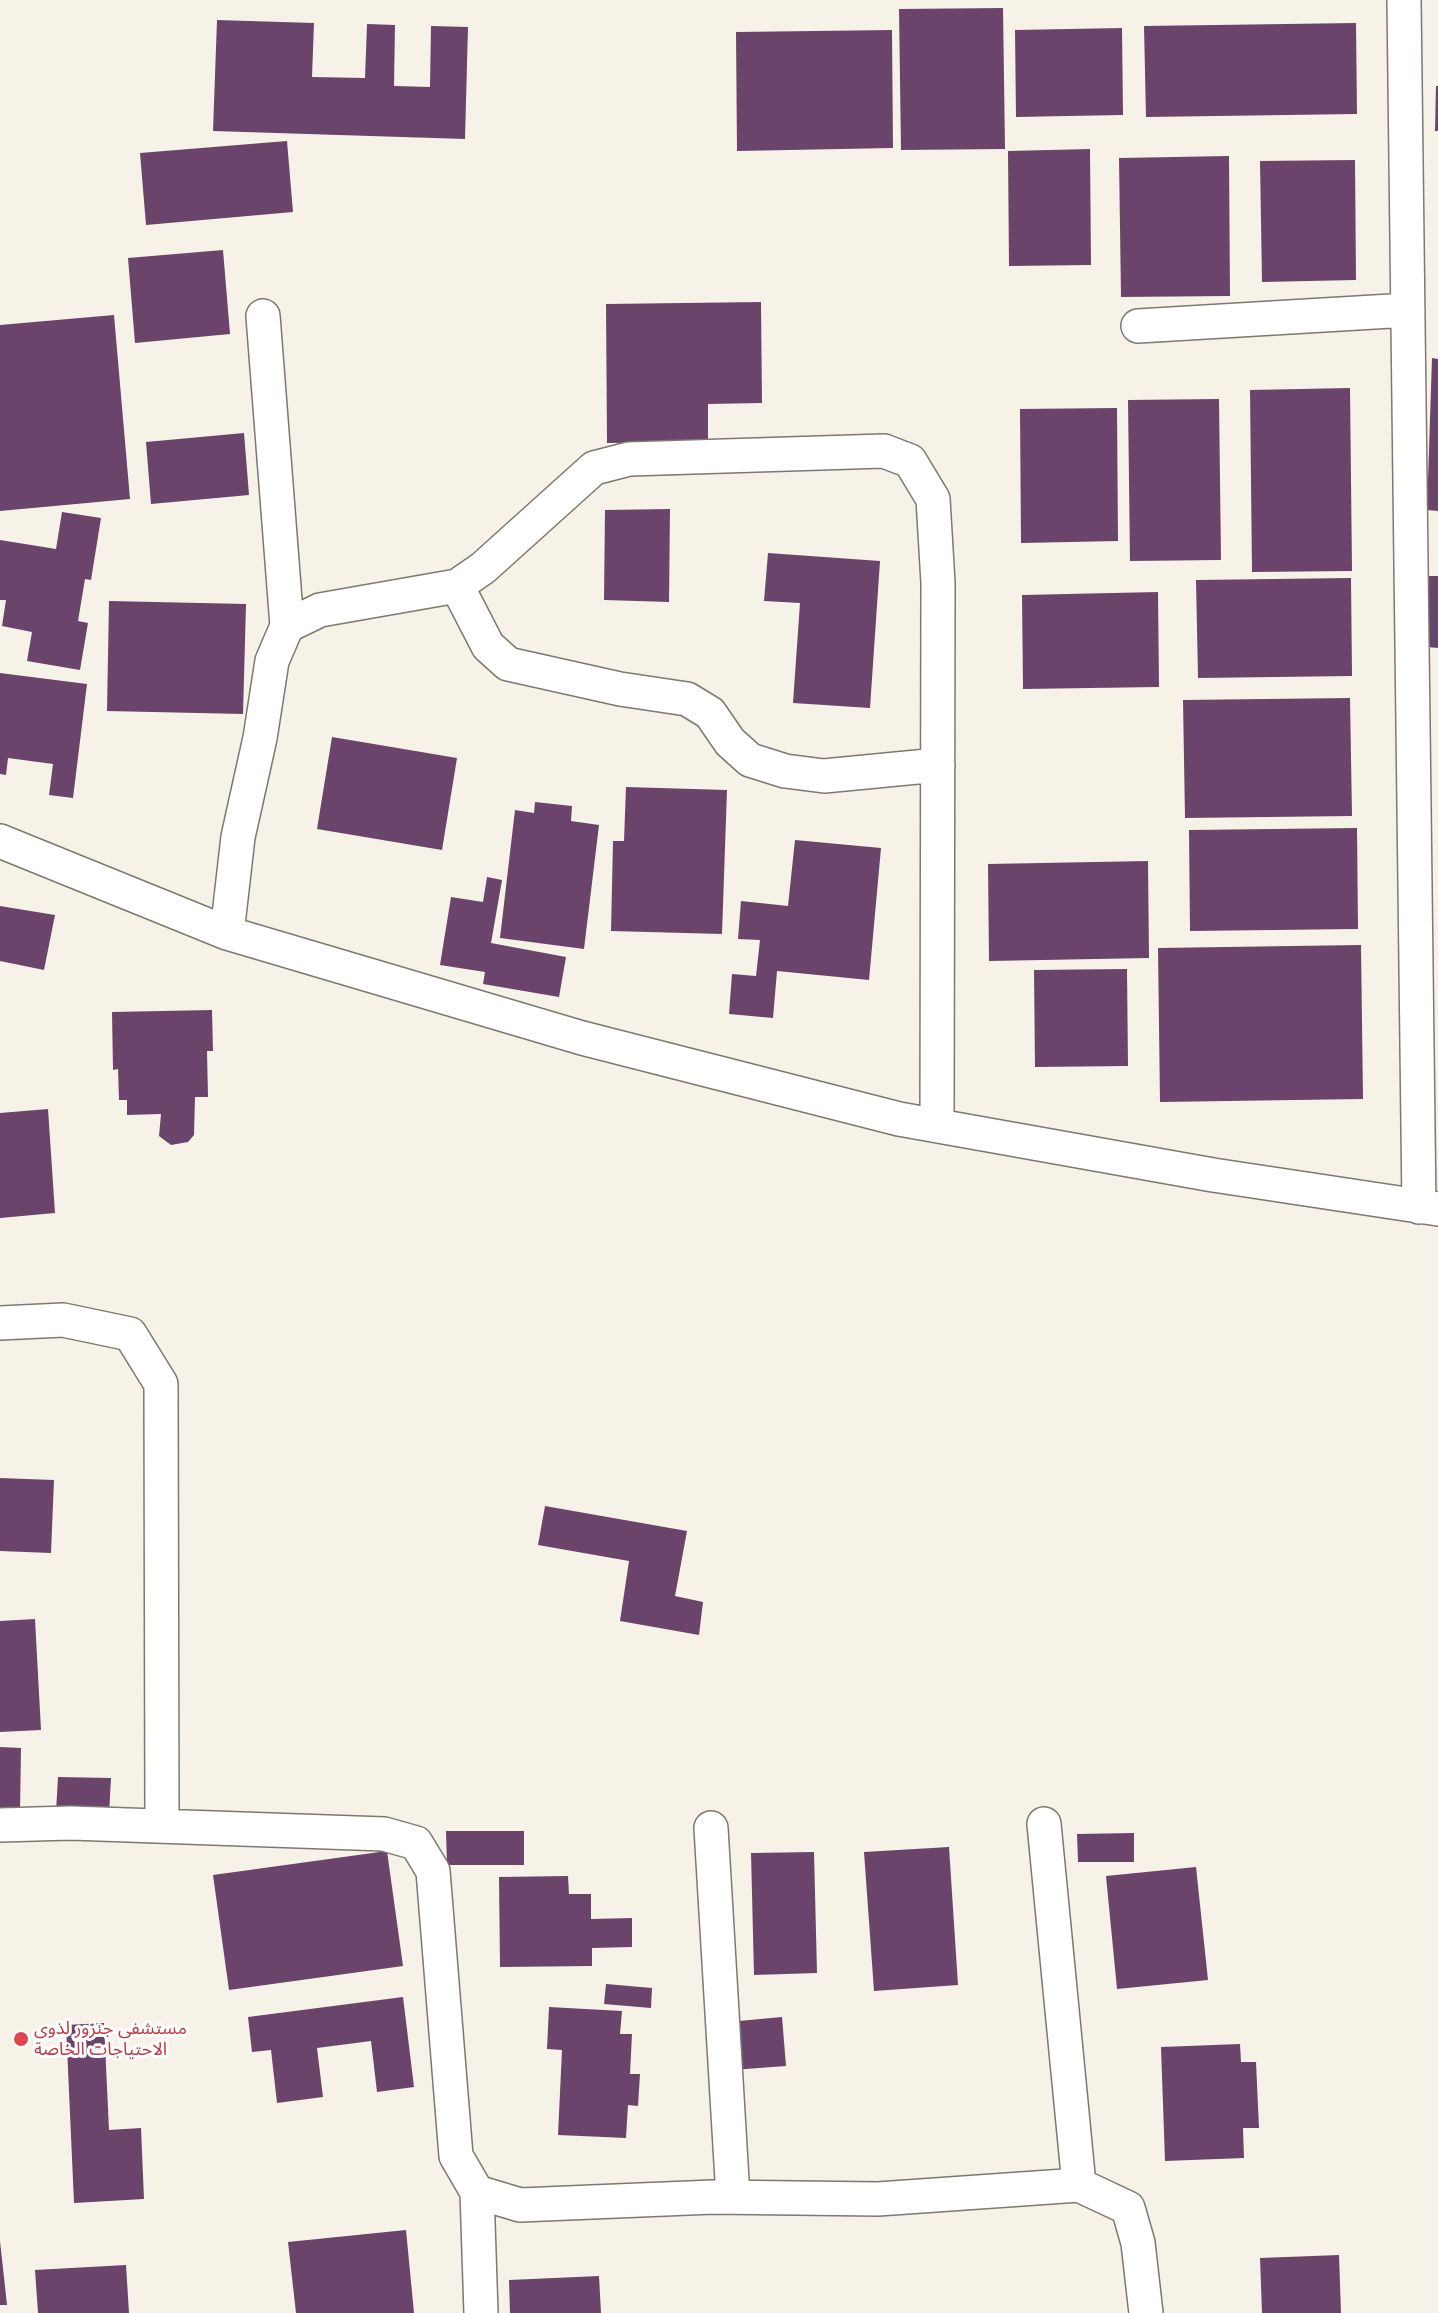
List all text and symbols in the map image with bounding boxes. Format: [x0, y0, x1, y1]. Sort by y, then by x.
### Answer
place label: مستشفي جنزور لذوي الاحتياجات الخاصة [34, 2018, 187, 2060]
marker: مستشفي جنزور لذوي الاحتياجات الخاصة [12, 2030, 30, 2048]

